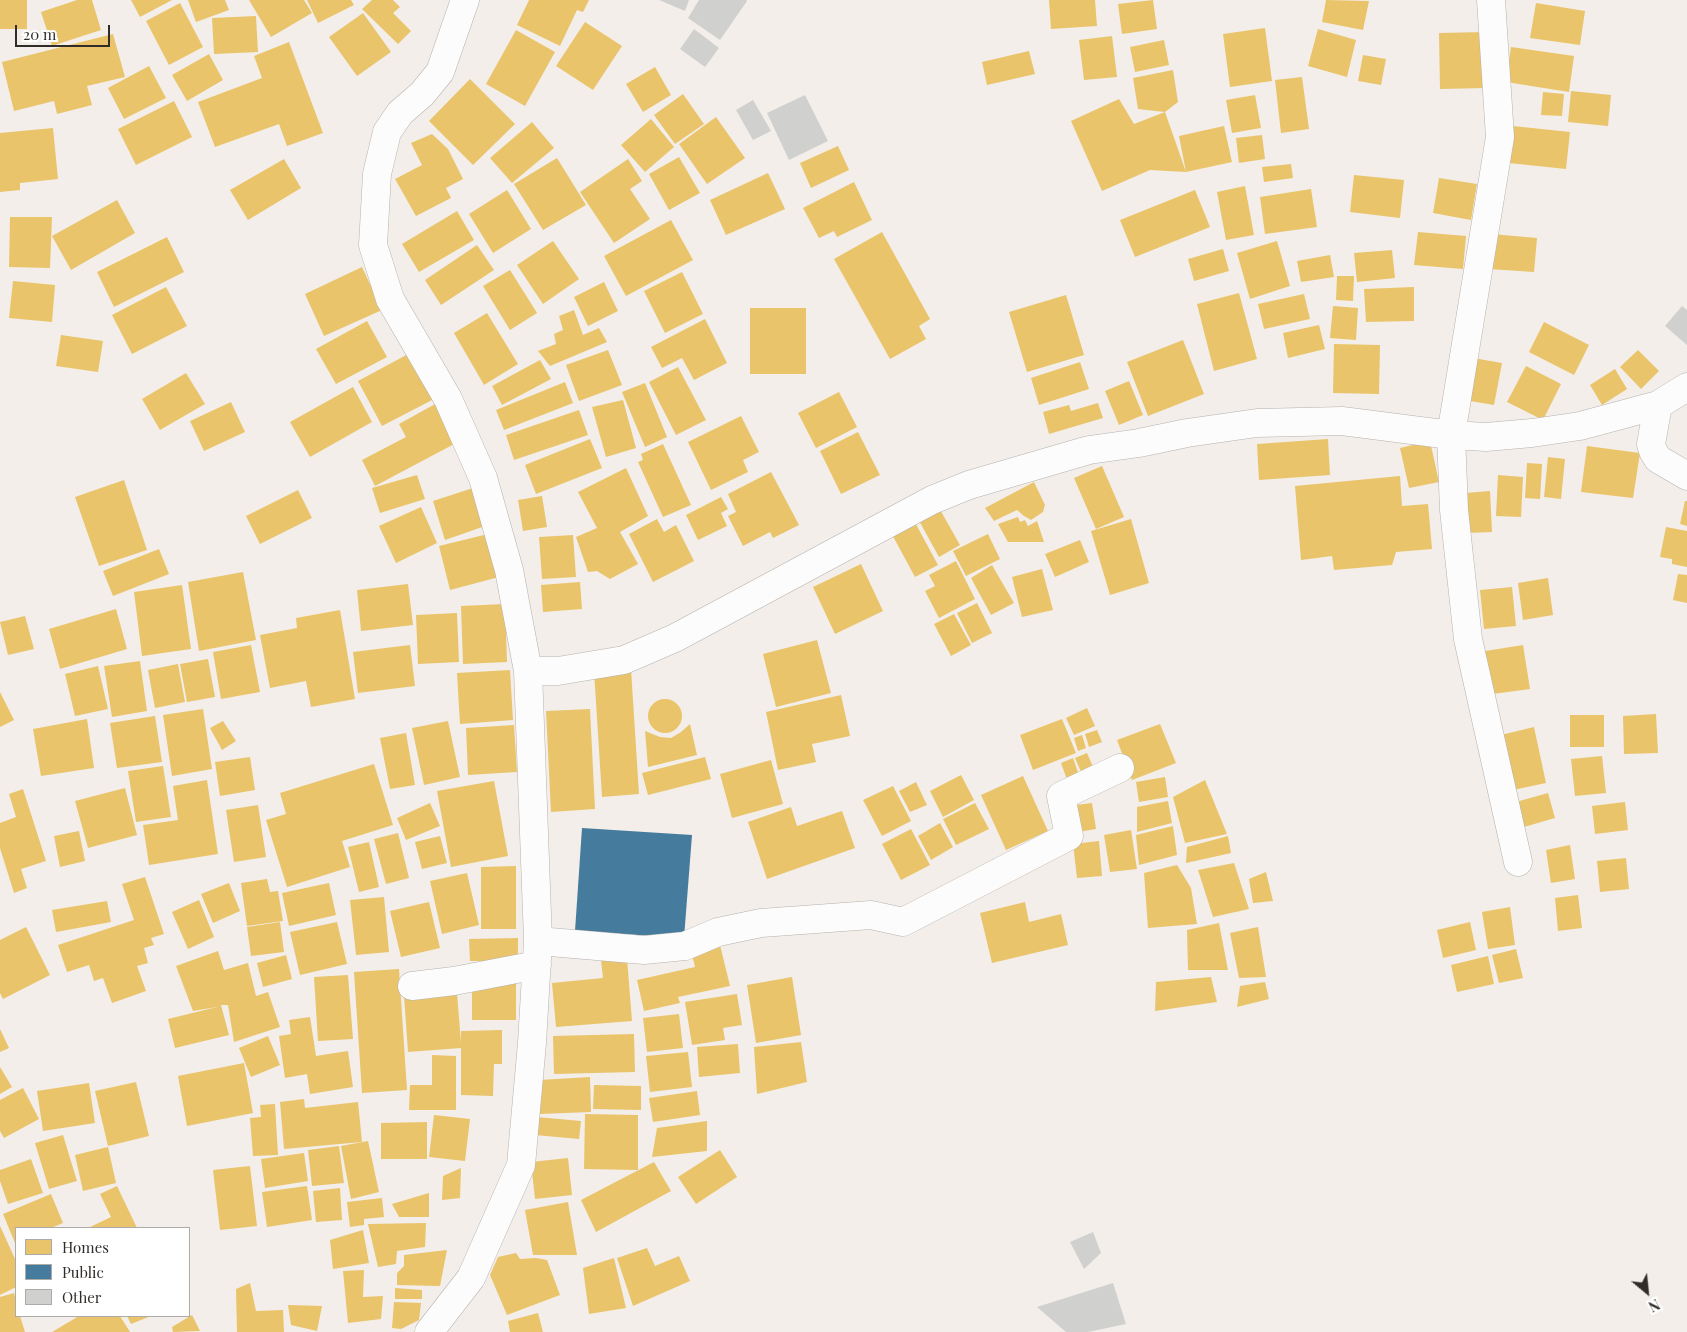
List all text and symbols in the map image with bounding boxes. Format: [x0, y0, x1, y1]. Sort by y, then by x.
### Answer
scale bar [18, 15, 112, 47]
text: 20 m [23, 24, 56, 44]
legend [15, 1227, 190, 1317]
text: Homes [62, 1237, 109, 1257]
text: Public [62, 1262, 104, 1282]
north arrow [1622, 1267, 1672, 1317]
text: Other [62, 1287, 102, 1307]
text: N [1645, 1295, 1663, 1316]

